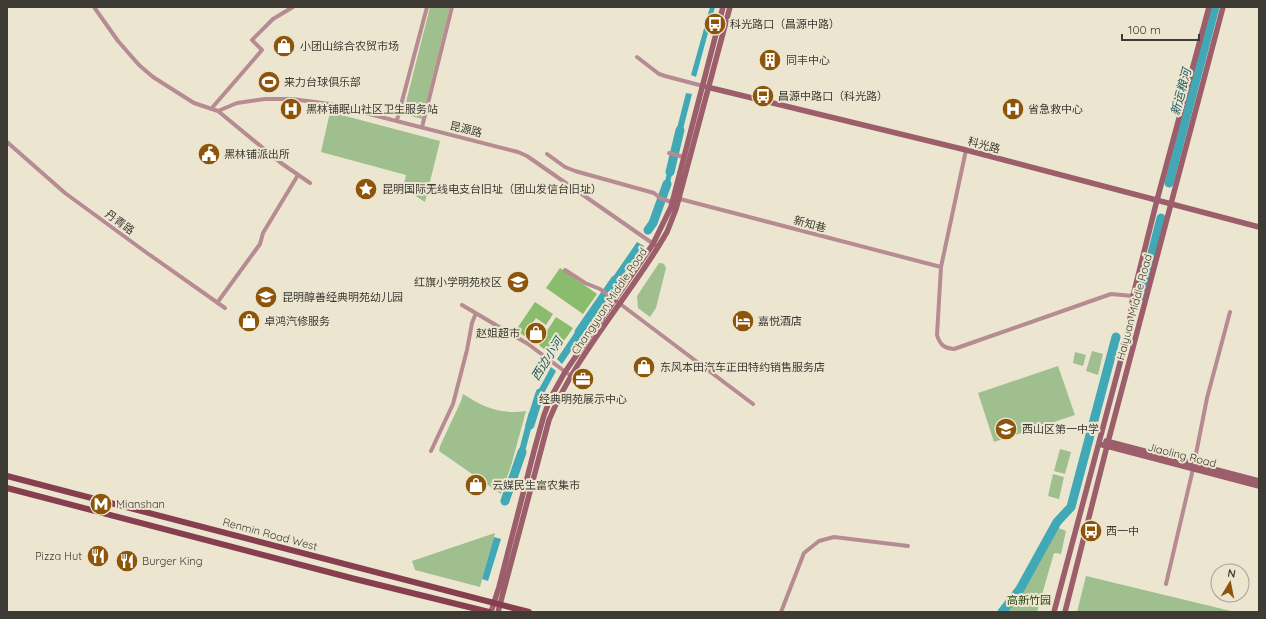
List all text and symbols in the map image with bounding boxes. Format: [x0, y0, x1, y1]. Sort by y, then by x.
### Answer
bus stop icon: 科光路口（昌源中路） [702, 11, 728, 37]
scale bar [1122, 16, 1199, 42]
place label: 科光路口（昌源中路） [730, 17, 840, 31]
text: 100 m [1128, 22, 1161, 37]
shop icon: 小团山综合农贸市场 [271, 33, 297, 59]
place label: 小团山综合农贸市场 [300, 39, 399, 53]
building icon: 同丰中心 [757, 47, 783, 73]
place label: 同丰中心 [786, 53, 830, 67]
water label: 新运粮河 [1167, 65, 1194, 117]
sports icon: 来力台球俱乐部 [256, 69, 282, 95]
place label: 来力台球俱乐部 [284, 75, 361, 89]
bus stop icon: 昌源中路口（科光路） [750, 83, 776, 109]
place label: 昌源中路口（科光路） [778, 89, 888, 103]
hospital icon: 黑林铺眠山社区卫生服务站 [278, 96, 304, 122]
hospital icon: 省急救中心 [1000, 96, 1026, 122]
place label: 黑林铺眠山社区卫生服务站 [306, 102, 438, 116]
place label: 省急救中心 [1028, 102, 1083, 116]
street label: 昆源路 [448, 118, 484, 140]
street label: 科光路 [966, 134, 1002, 156]
public building icon: 黑林铺派出所 [196, 141, 222, 167]
place label: 黑林铺派出所 [224, 147, 290, 161]
place icon: 昆明国际无线电支台旧址（团山发信台旧址） [353, 176, 379, 202]
place label: 昆明国际无线电支台旧址（团山发信台旧址） [382, 182, 602, 196]
street label: 丹青路 [103, 207, 137, 237]
street label: 新知巷 [792, 213, 828, 235]
street label: Changyuan Middle Road [568, 245, 650, 357]
street label: Haiyuan Middle Road [1113, 252, 1155, 362]
school or university icon: 红旗小学明苑校区 [505, 269, 531, 295]
place label: 红旗小学明苑校区 [414, 275, 502, 289]
school or university icon: 昆明醇善经典明苑幼儿园 [253, 284, 279, 310]
place label: 昆明醇善经典明苑幼儿园 [282, 290, 403, 304]
shop icon: 卓鸿汽修服务 [236, 308, 262, 334]
hotel icon: 嘉悦酒店 [730, 308, 756, 334]
place label: 卓鸿汽修服务 [264, 314, 330, 328]
place label: 嘉悦酒店 [758, 314, 802, 328]
shop icon: 赵姐超市 [523, 320, 549, 346]
place label: 赵姐超市 [476, 326, 520, 340]
water label: 西边小河 [527, 333, 567, 383]
shop icon: 东风本田汽车正田特约销售服务店 [631, 354, 657, 380]
place label: 东风本田汽车正田特约销售服务店 [660, 360, 825, 374]
office icon: 经典明苑展示中心 [570, 366, 596, 392]
place label: 经典明苑展示中心 [539, 392, 627, 406]
school or university icon: 西山区第一中学 [993, 416, 1019, 442]
place label: 西山区第一中学 [1022, 422, 1099, 436]
street label: Jiaoling Road [1146, 440, 1218, 470]
shop icon: 云媒民生富农集市 [463, 472, 489, 498]
place label: 云媒民生富农集市 [492, 478, 580, 492]
metro station icon: Mianshan [88, 491, 114, 517]
place label: Mianshan [116, 497, 165, 511]
street label: Renmin Road West [221, 515, 319, 553]
bus stop icon: 西一中 [1078, 518, 1104, 544]
place label: 西一中 [1106, 524, 1139, 538]
restaurant icon: Pizza Hut [85, 543, 111, 569]
restaurant icon: Burger King [114, 548, 140, 574]
place label: Pizza Hut [35, 549, 82, 563]
place label: Burger King [142, 554, 203, 568]
north arrow [1210, 563, 1250, 603]
text: N [1227, 566, 1237, 581]
park label: 高新竹园 [1007, 593, 1051, 607]

